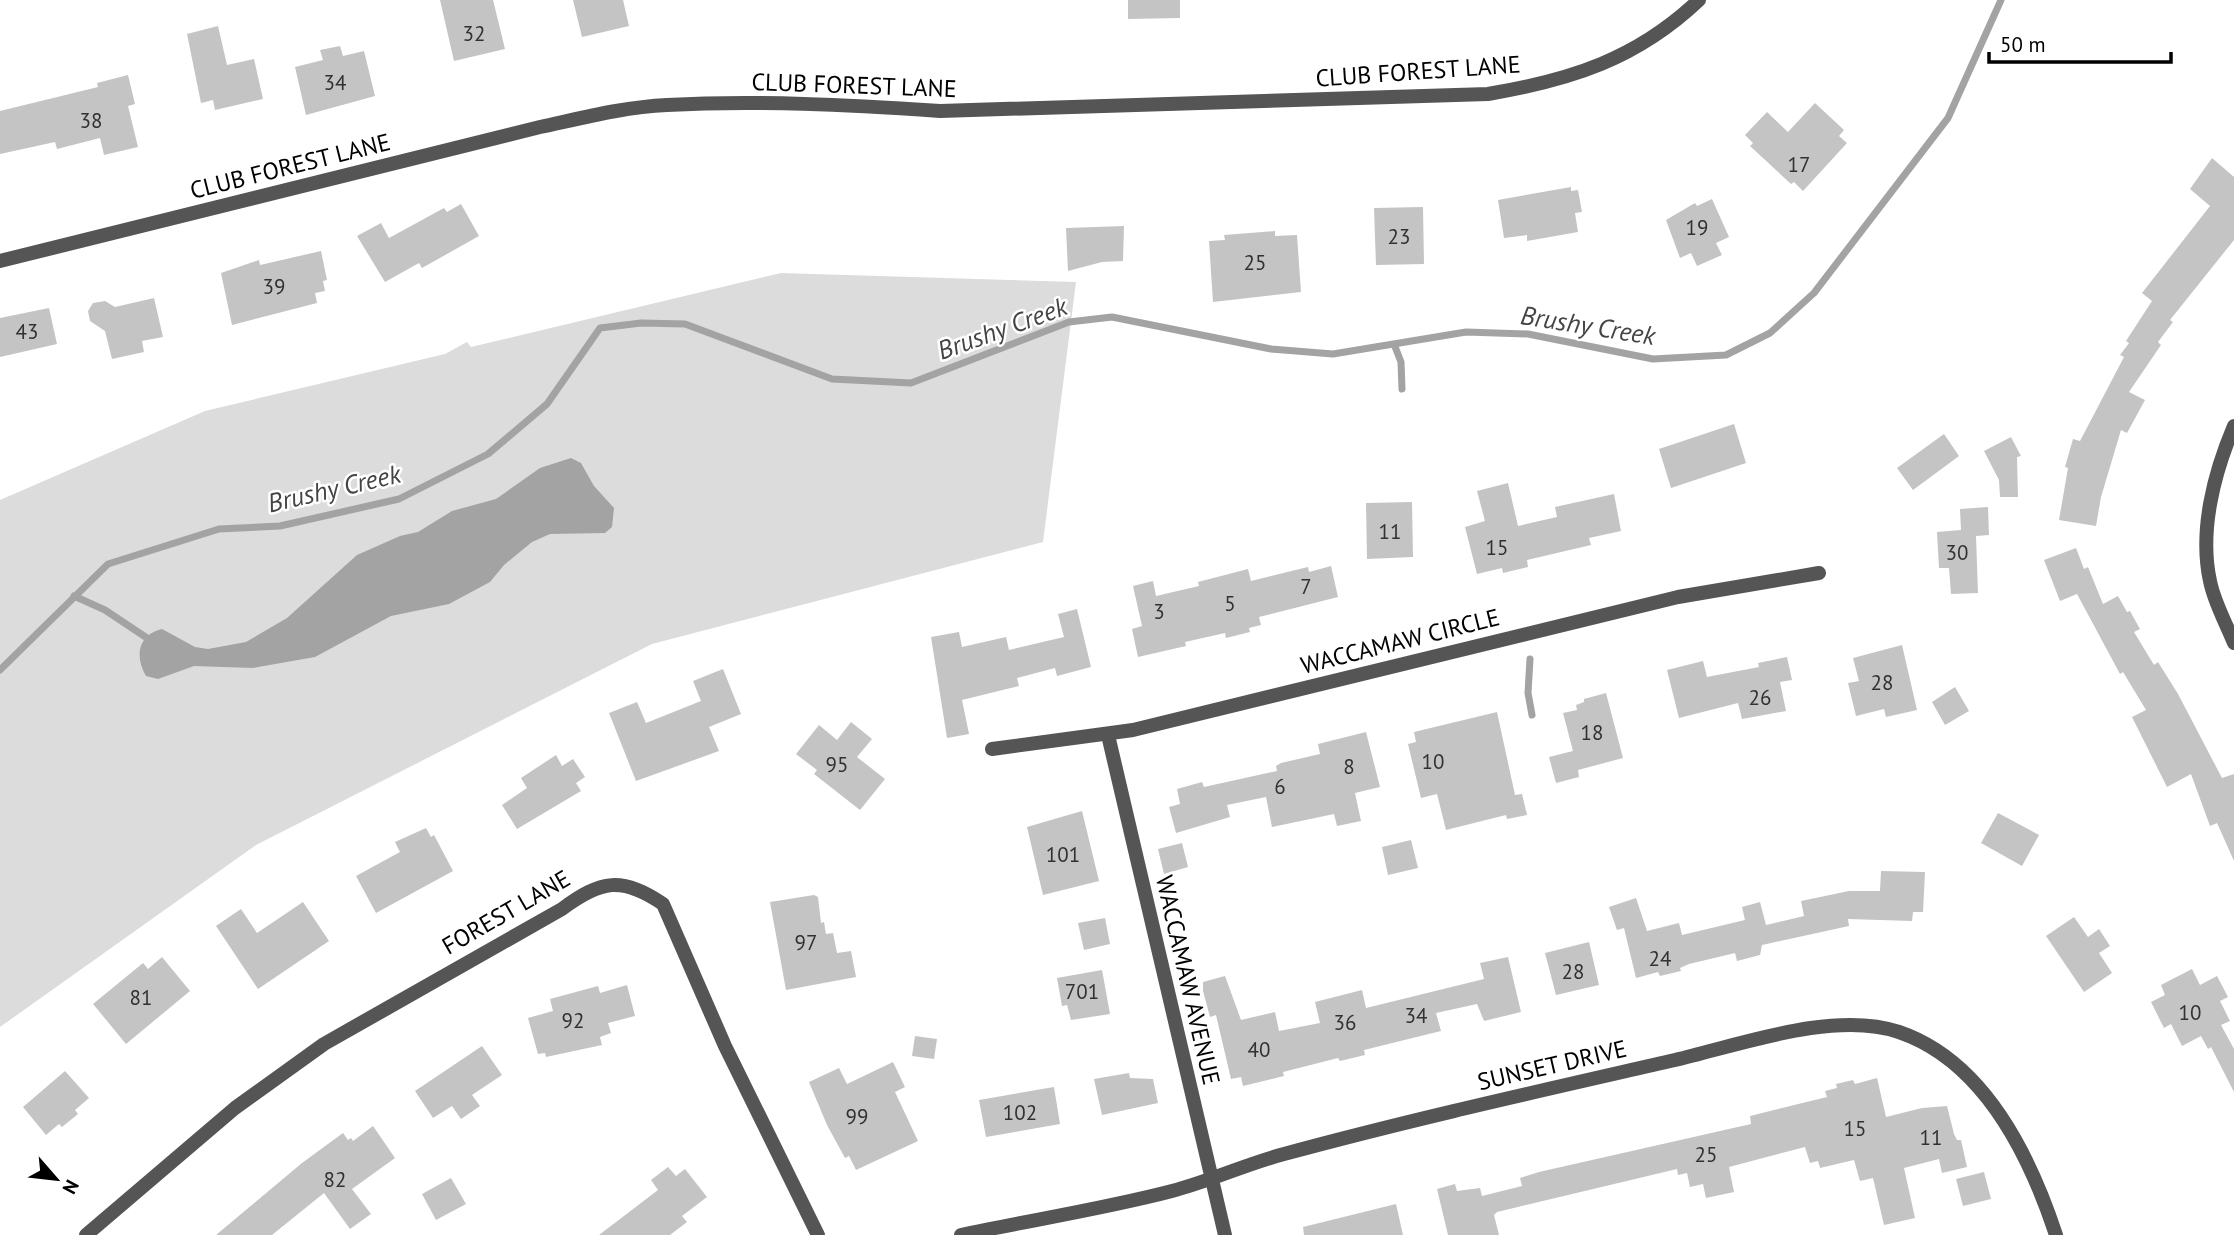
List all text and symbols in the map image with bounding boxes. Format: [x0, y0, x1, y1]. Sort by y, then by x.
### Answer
house number: 32 [463, 20, 485, 47]
scale bar [1989, 21, 2171, 65]
text: 50 m [2000, 31, 2046, 58]
street label: CLUB FOREST LANE [1315, 48, 1521, 94]
street label: CLUB FOREST LANE [751, 66, 957, 104]
house number: 34 [324, 69, 346, 96]
house number: 38 [80, 107, 102, 134]
street label: CLUB FOREST LANE [187, 126, 393, 206]
house number: 17 [1788, 151, 1810, 178]
house number: 19 [1686, 214, 1708, 241]
house number: 23 [1388, 223, 1410, 250]
house number: 25 [1244, 249, 1266, 276]
house number: 39 [263, 273, 285, 300]
water label: Brushy Creek [933, 289, 1073, 367]
water label: Brushy Creek [1518, 298, 1659, 352]
house number: 43 [16, 318, 38, 345]
water label: Brushy Creek [264, 456, 405, 519]
house number: 11 [1379, 518, 1401, 545]
house number: 15 [1486, 534, 1508, 561]
house number: 30 [1946, 539, 1968, 566]
house number: 7 [1300, 573, 1312, 600]
house number: 5 [1224, 590, 1236, 617]
house number: 3 [1153, 598, 1165, 625]
street label: WACCAMAW CIRCLE [1297, 601, 1503, 681]
house number: 28 [1871, 669, 1893, 696]
house number: 26 [1749, 684, 1771, 711]
house number: 18 [1581, 719, 1603, 746]
house number: 10 [1422, 748, 1444, 775]
house number: 95 [826, 751, 848, 778]
house number: 8 [1343, 753, 1355, 780]
house number: 6 [1274, 773, 1286, 800]
house number: 101 [1046, 841, 1080, 868]
street label: FOREST LANE [436, 863, 576, 961]
street label: WACCAMAW AVENUE [1149, 872, 1227, 1088]
house number: 97 [795, 929, 817, 956]
house number: 24 [1649, 945, 1671, 972]
house number: 28 [1562, 958, 1584, 985]
house number: 701 [1065, 978, 1099, 1005]
house number: 81 [130, 984, 152, 1011]
house number: 10 [2179, 999, 2201, 1026]
house number: 34 [1405, 1002, 1427, 1029]
house number: 92 [562, 1007, 584, 1034]
house number: 36 [1334, 1009, 1356, 1036]
street label: SUNSET DRIVE [1474, 1033, 1630, 1097]
house number: 40 [1248, 1036, 1270, 1063]
house number: 102 [1003, 1099, 1037, 1126]
house number: 99 [846, 1103, 868, 1130]
house number: 15 [1844, 1115, 1866, 1142]
house number: 11 [1920, 1124, 1942, 1151]
house number: 25 [1695, 1141, 1717, 1168]
north arrow [21, 1144, 91, 1214]
house number: 82 [324, 1166, 346, 1193]
text: N [57, 1176, 85, 1198]

